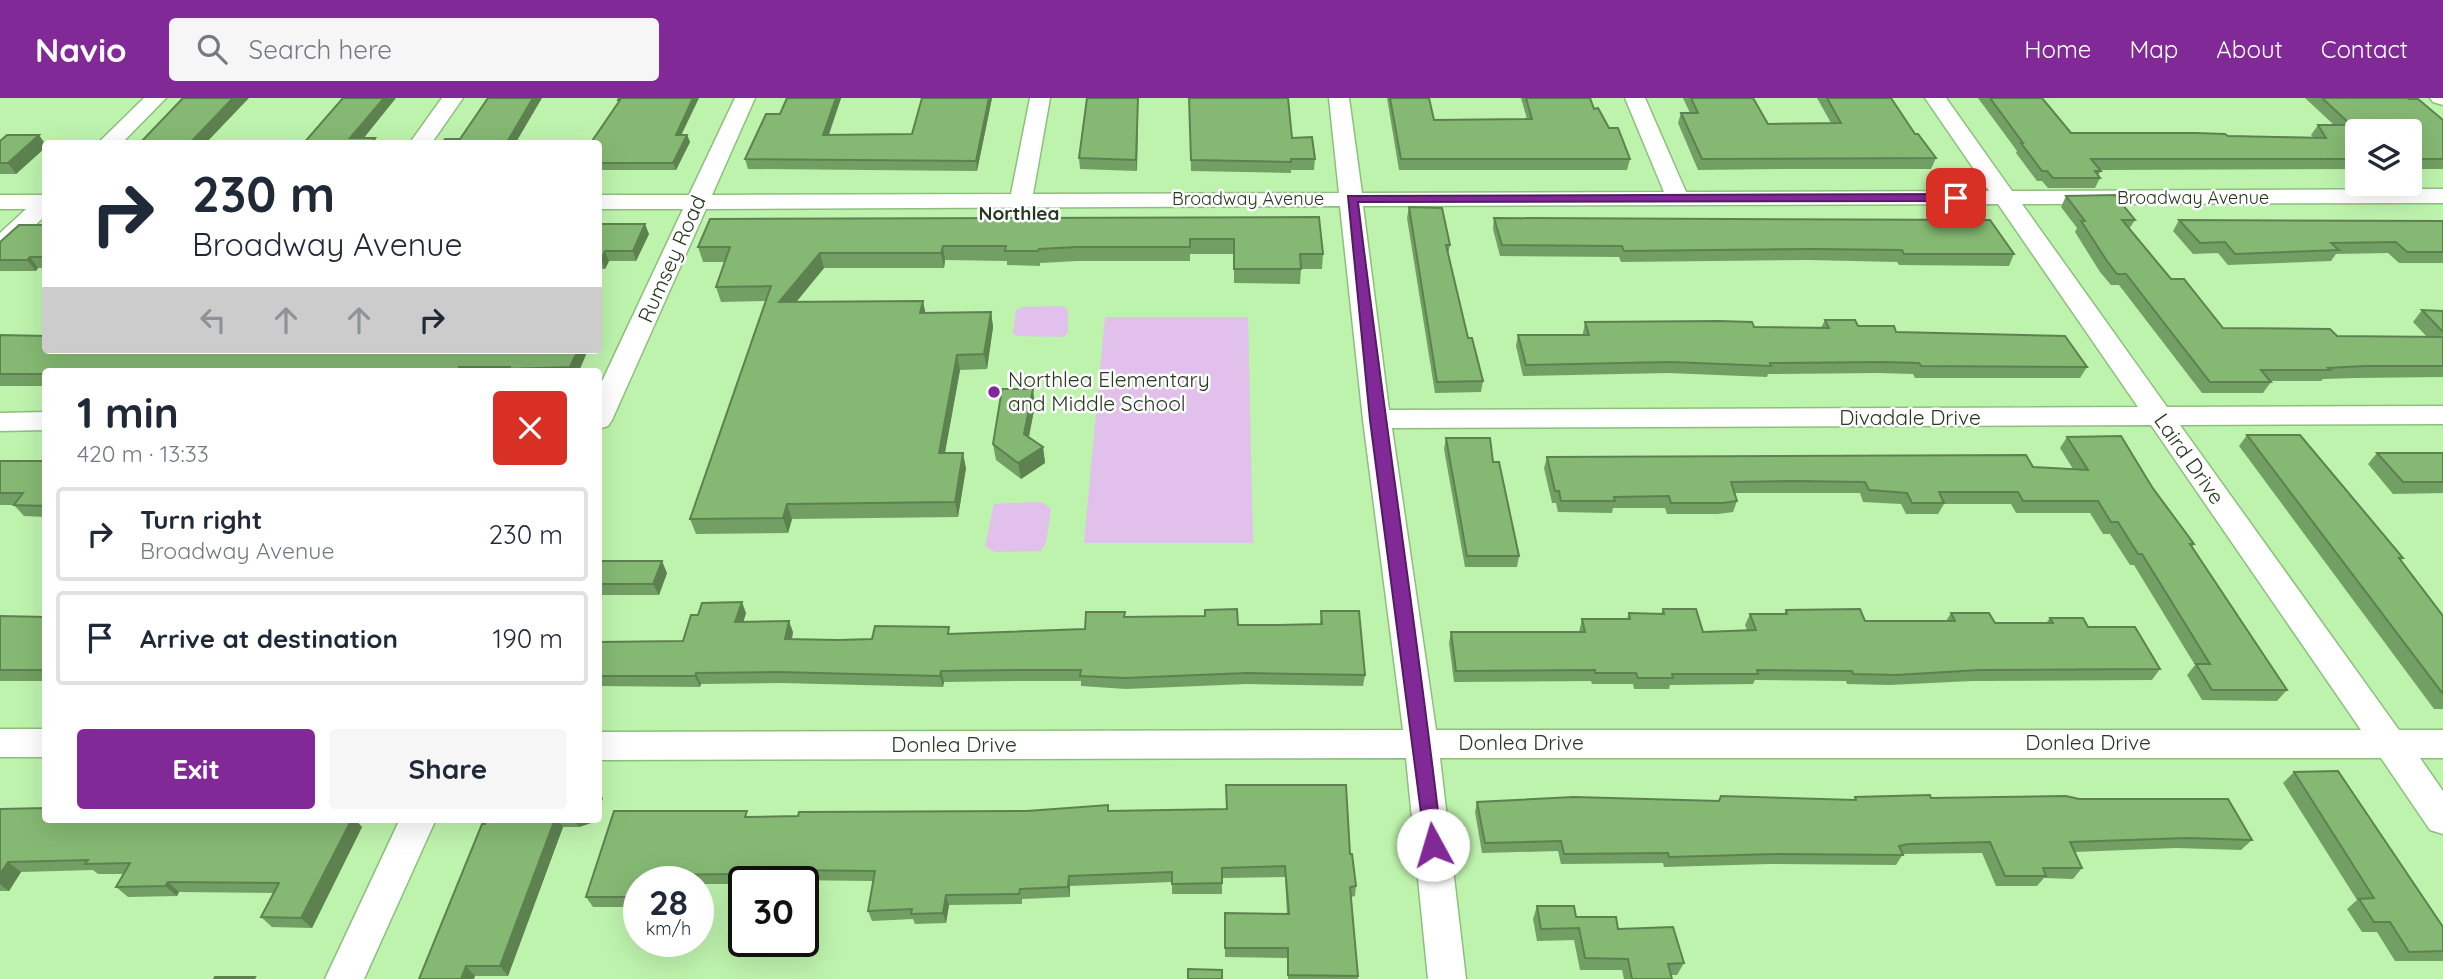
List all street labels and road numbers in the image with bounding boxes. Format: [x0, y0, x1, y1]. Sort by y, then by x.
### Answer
street label: Broadway Avenue [2117, 186, 2269, 209]
street label: Broadway Avenue [1172, 187, 1324, 210]
street label: Rumsey Road [631, 191, 711, 326]
street label: Divadale Drive [1839, 404, 1981, 430]
street label: Laird Drive [2149, 408, 2231, 509]
street label: Donlea Drive [1458, 729, 1584, 755]
street label: Donlea Drive [2025, 729, 2151, 755]
street label: Donlea Drive [891, 731, 1017, 757]

